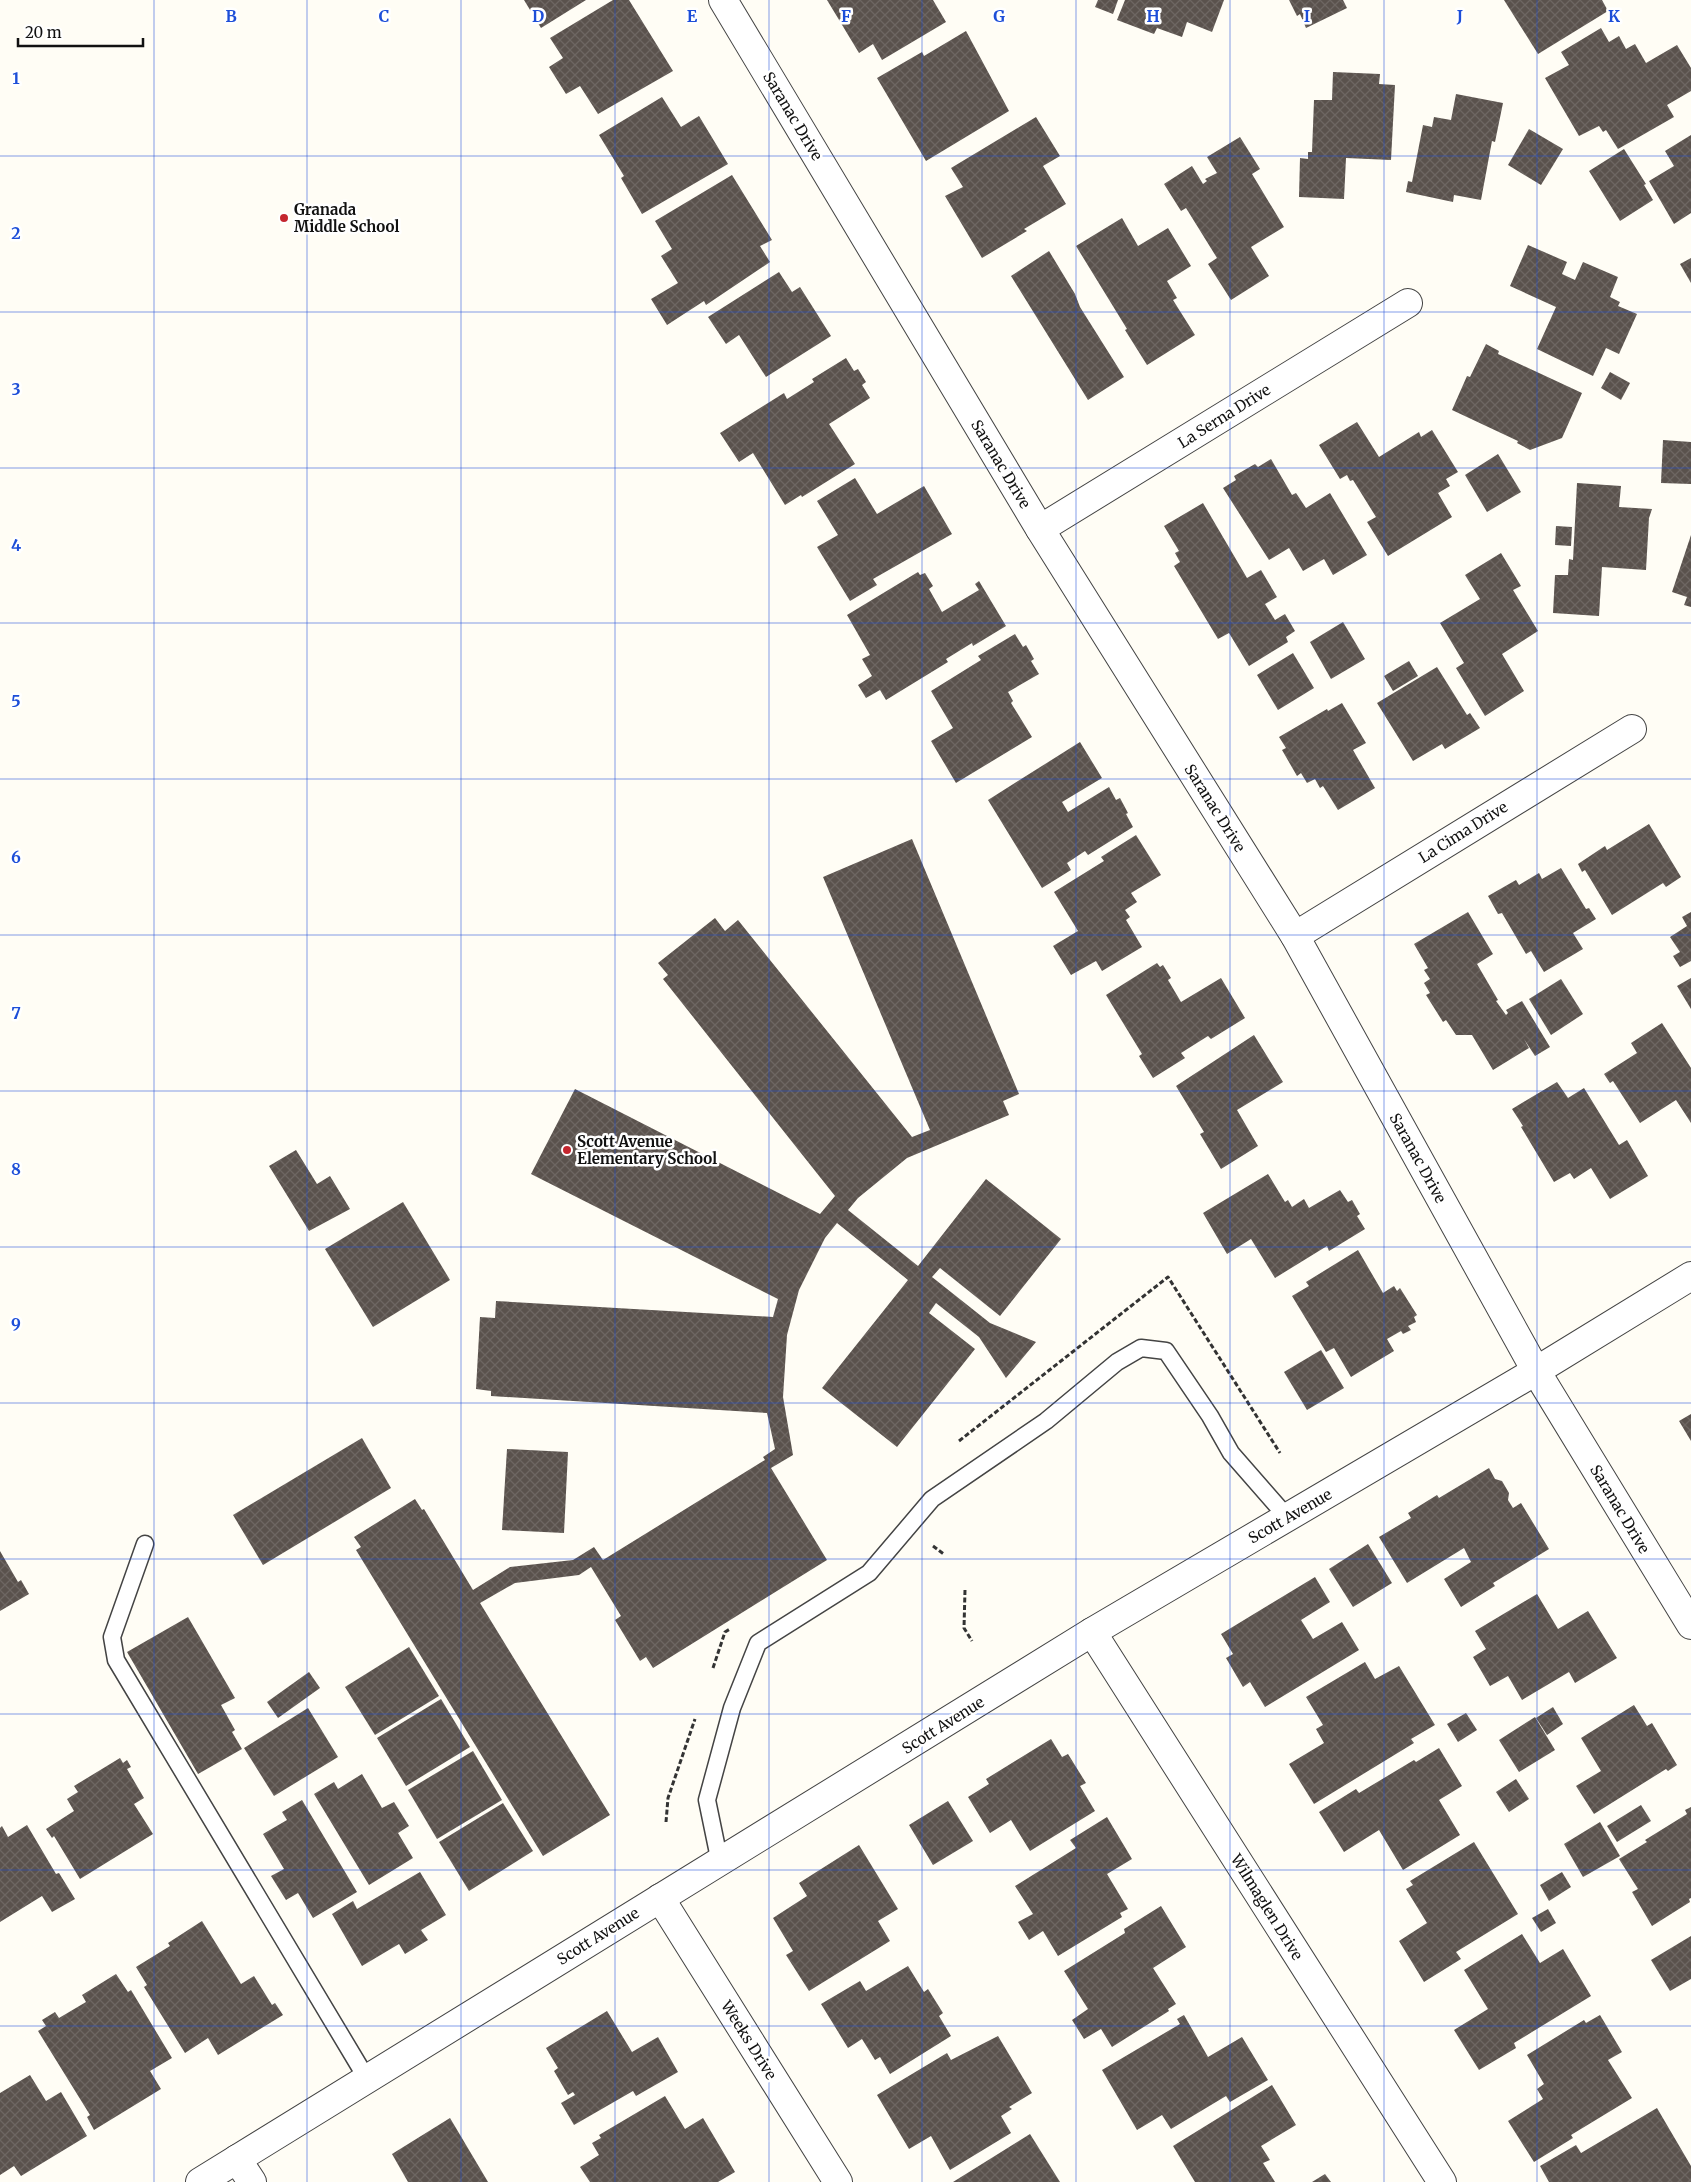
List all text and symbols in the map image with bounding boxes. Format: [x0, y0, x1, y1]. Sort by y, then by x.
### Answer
text: B [225, 6, 237, 26]
text: C [379, 6, 389, 26]
text: D [532, 6, 544, 26]
text: E [687, 6, 698, 26]
text: F [841, 6, 851, 26]
text: G [993, 6, 1005, 26]
text: H [1146, 6, 1160, 26]
text: I [1304, 6, 1310, 26]
text: J [1456, 6, 1463, 26]
text: K [1608, 6, 1620, 26]
scale bar [18, 15, 142, 47]
text: 20 m [25, 23, 62, 42]
text: 1 [12, 68, 20, 88]
street label: Saranac Drive [759, 68, 827, 164]
place label: Granada Middle School [294, 200, 399, 236]
marker: Granada Middle School [278, 212, 290, 224]
text: 2 [11, 223, 21, 243]
text: 3 [11, 379, 21, 399]
street label: La Serna Drive [1174, 380, 1274, 452]
street label: Saranac Drive [967, 416, 1035, 512]
text: 4 [11, 535, 21, 555]
text: 5 [11, 691, 21, 711]
street label: Saranac Drive [1180, 761, 1250, 856]
street label: La Cima Drive [1415, 797, 1511, 867]
text: 6 [11, 847, 21, 867]
text: 7 [11, 1003, 21, 1023]
street label: Saranac Drive [1385, 1110, 1451, 1206]
place label: Scott Avenue Elementary School [577, 1132, 717, 1168]
marker: Scott Avenue Elementary School [561, 1144, 573, 1156]
text: 8 [11, 1159, 21, 1179]
text: 9 [11, 1314, 21, 1334]
street label: Saranac Drive [1586, 1461, 1654, 1557]
street label: Scott Avenue [1245, 1484, 1335, 1548]
street label: Scott Avenue [898, 1692, 988, 1758]
street label: Wilmaglen Drive [1226, 1850, 1307, 1964]
street label: Scott Avenue [553, 1903, 643, 1969]
street label: Weeks Drive [717, 1996, 781, 2083]

